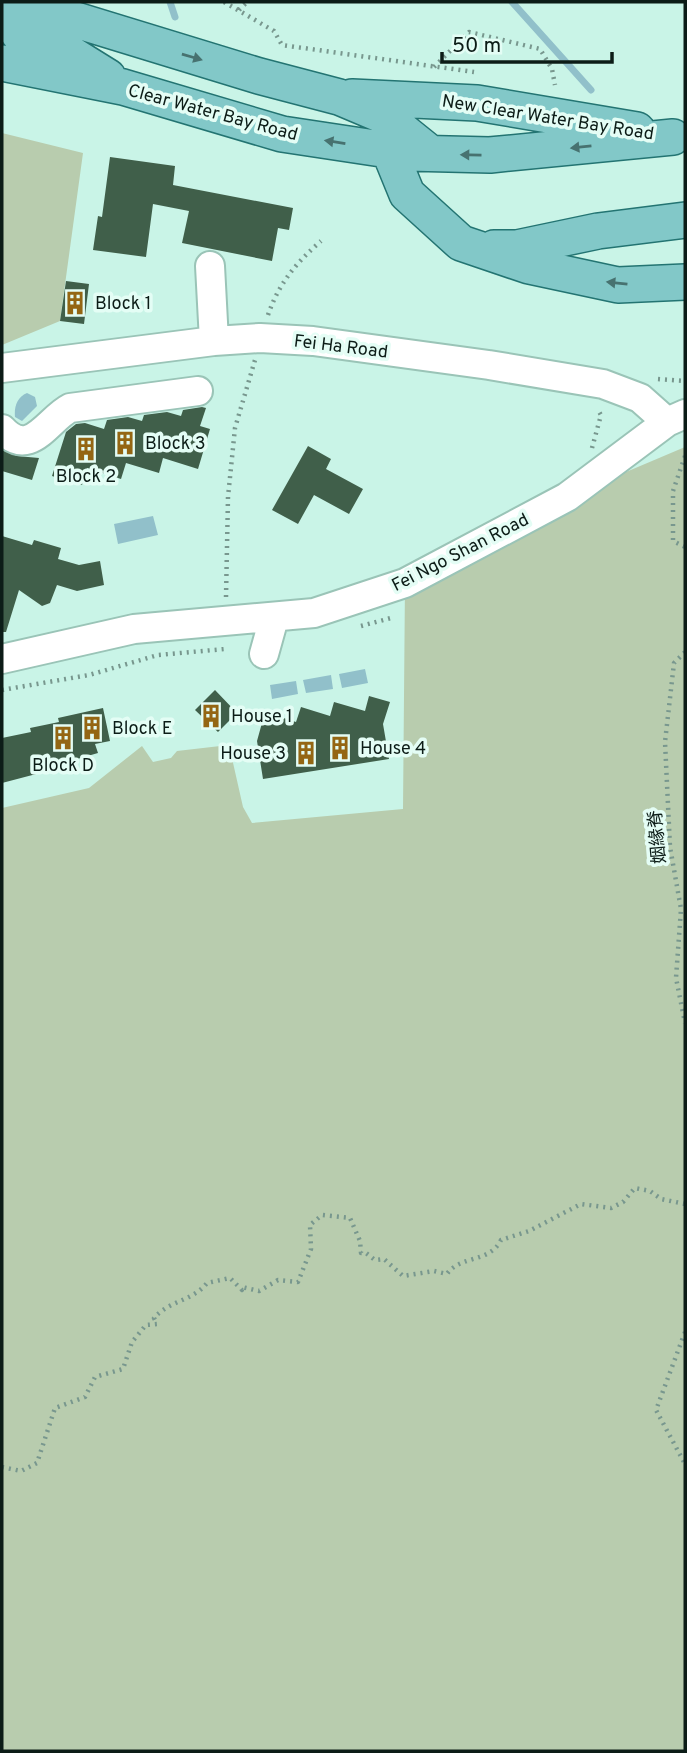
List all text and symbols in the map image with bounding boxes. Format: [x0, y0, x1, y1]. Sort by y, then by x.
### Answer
scale bar [442, 21, 612, 65]
text: 50 m [452, 33, 501, 60]
one-way arrow [182, 52, 203, 62]
street label: Clear Water Bay Road [125, 80, 300, 147]
street label: New Clear Water Bay Road [440, 90, 655, 147]
one-way arrow [324, 136, 346, 147]
one-way arrow [570, 141, 592, 152]
one-way arrow [459, 149, 481, 161]
one-way arrow [606, 278, 628, 289]
building icon: Block 1 [61, 289, 89, 317]
place label: Block 1 [95, 293, 151, 316]
street label: Fei Ha Road [292, 330, 389, 365]
building icon: Block 3 [111, 429, 139, 457]
place label: Block 3 [145, 433, 205, 456]
building icon: Block 2 [72, 435, 100, 463]
place label: Block 2 [56, 466, 116, 489]
street label: Fei Ngo Shan Road [388, 509, 533, 598]
building icon: House 1 [197, 702, 225, 730]
place label: House 1 [231, 706, 293, 729]
building icon: Block E [78, 714, 106, 742]
place label: Block E [112, 718, 172, 741]
building icon: Block D [49, 724, 77, 752]
building icon: House 4 [326, 734, 354, 762]
place label: House 4 [360, 738, 426, 761]
building icon: House 3 [292, 739, 320, 767]
place label: House 3 [220, 743, 286, 766]
place label: Block D [32, 755, 94, 778]
street label: 姻緣脊 [645, 809, 672, 865]

